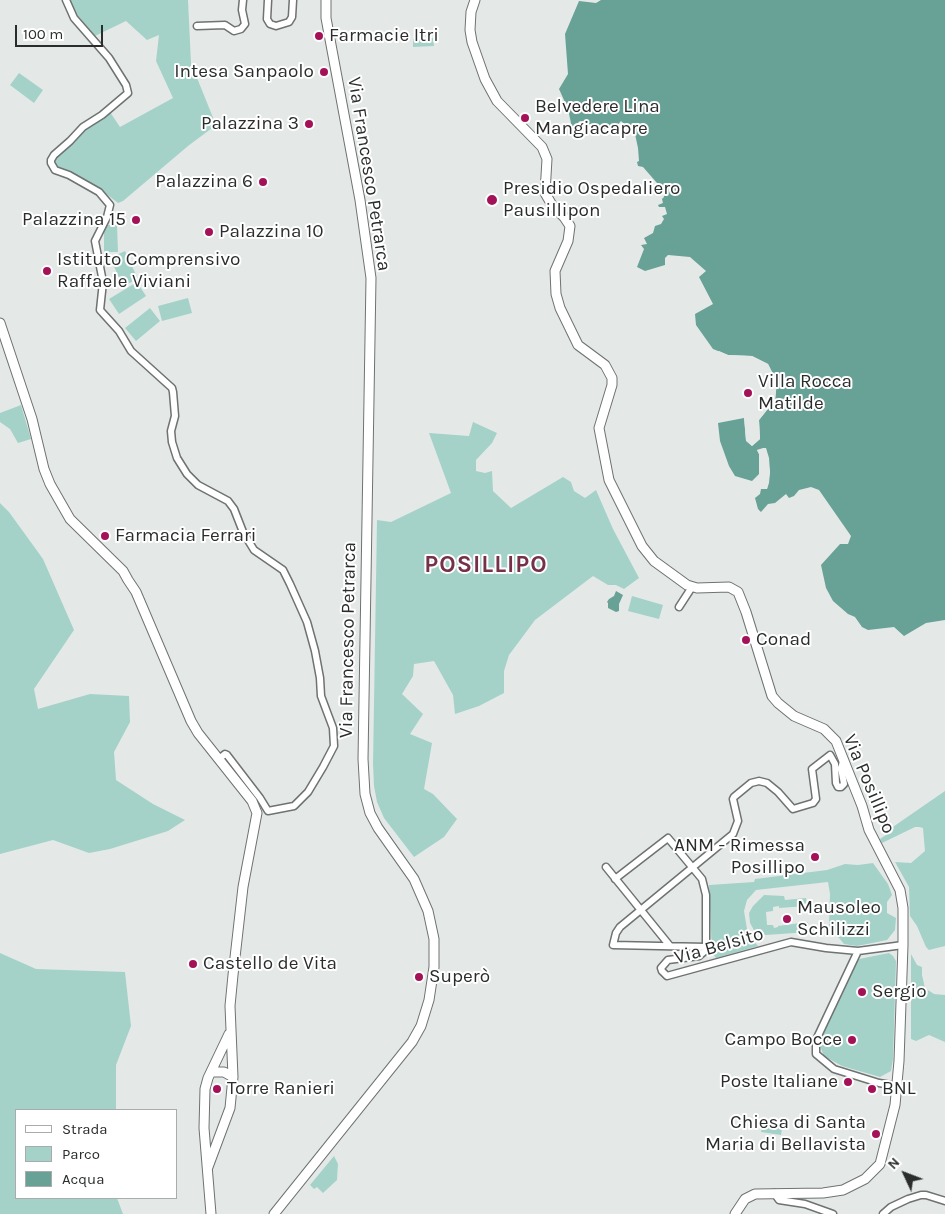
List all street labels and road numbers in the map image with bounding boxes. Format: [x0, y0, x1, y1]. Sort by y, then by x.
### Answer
street label: Via Francesco Petrarca [342, 75, 396, 273]
street label: Via Francesco Petrarca [335, 542, 361, 738]
street label: Via Posillipo [838, 731, 900, 837]
street label: Via Belsito [672, 922, 766, 970]

